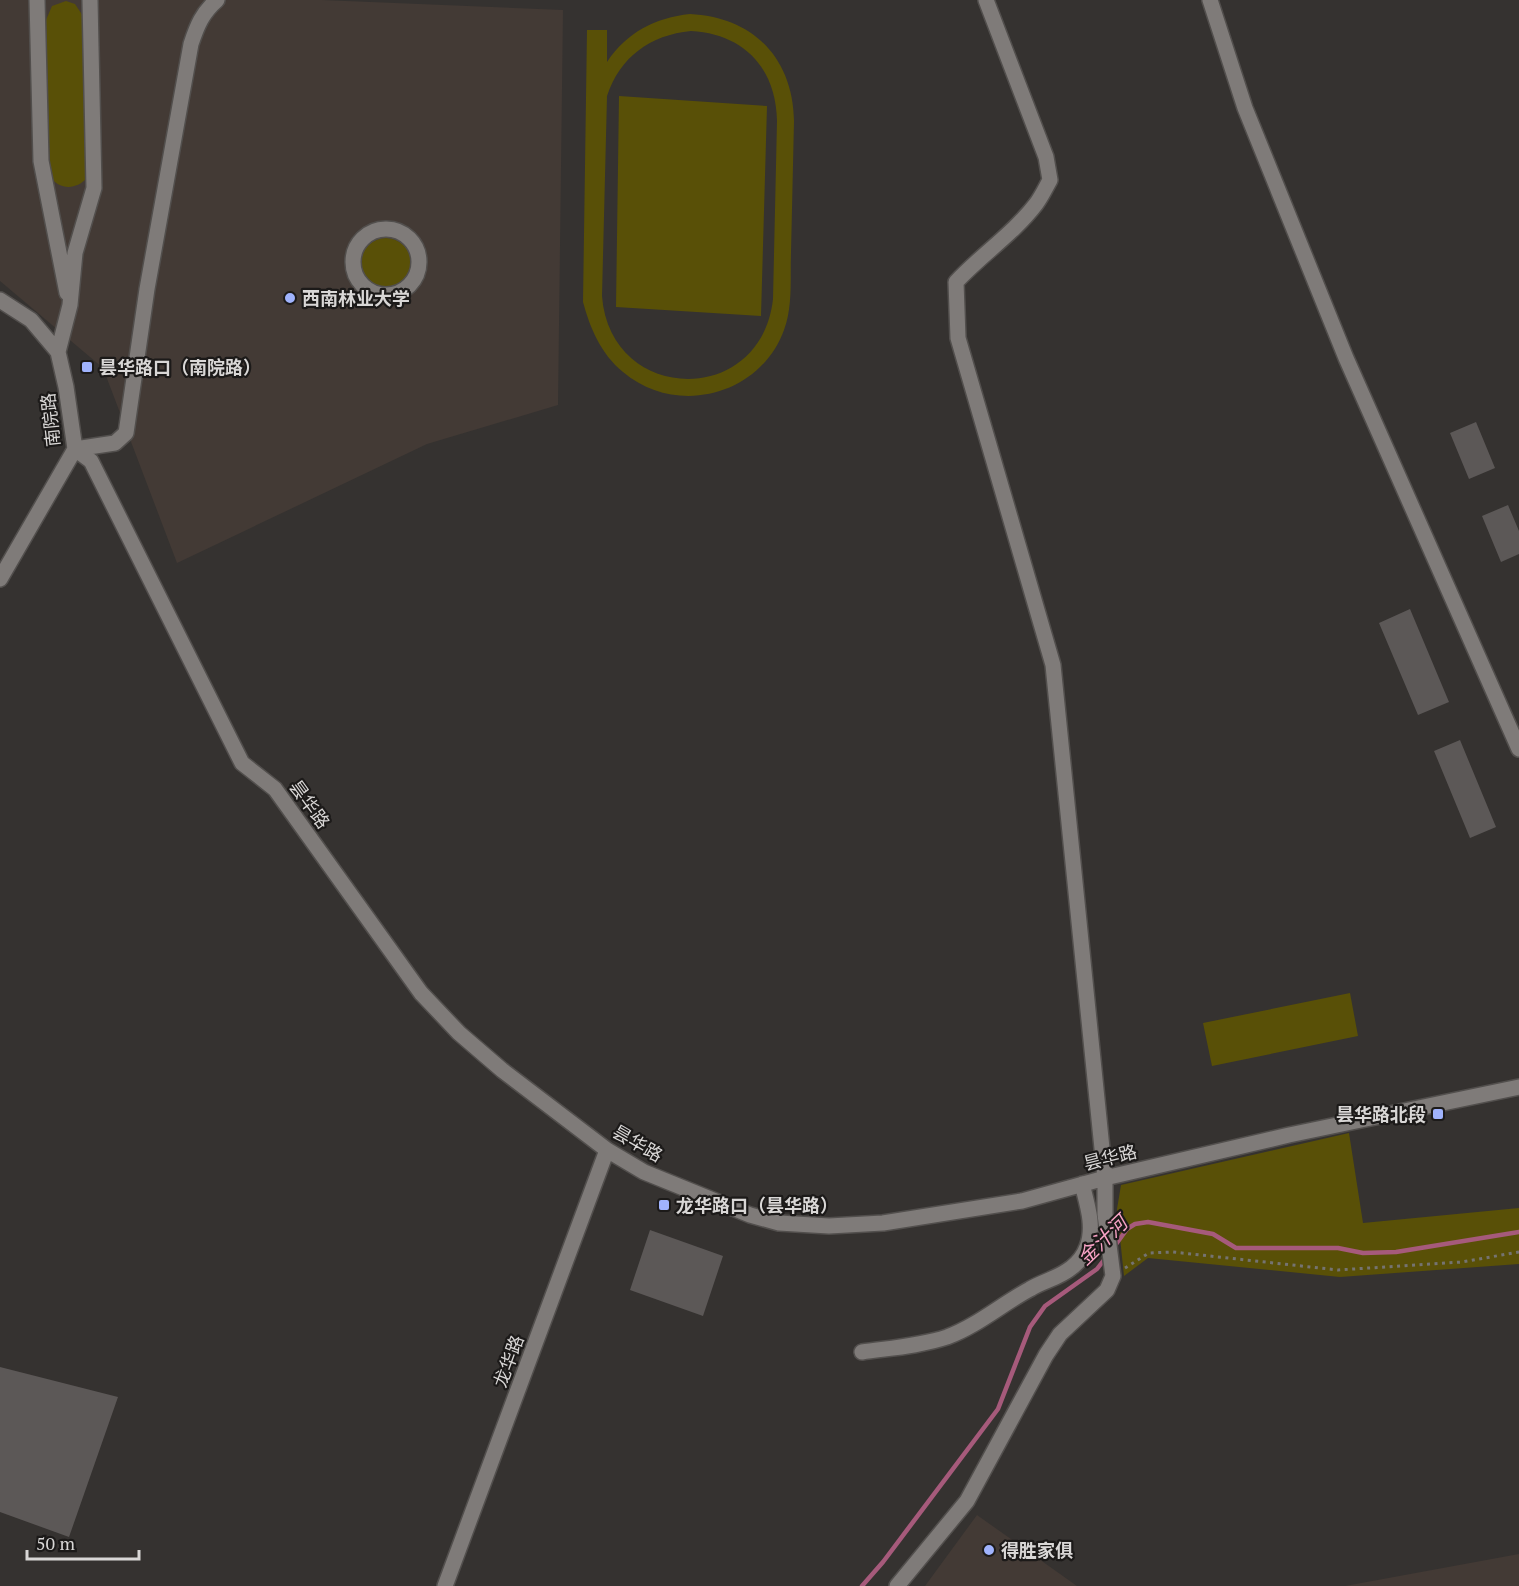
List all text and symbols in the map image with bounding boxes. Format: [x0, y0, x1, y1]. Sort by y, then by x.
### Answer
place label: 西南林业大学 [302, 286, 410, 310]
marker: 西南林业大学 [283, 291, 297, 305]
place label: 昙华路口（南院路） [99, 355, 261, 379]
marker: 昙华路口（南院路） [80, 360, 94, 374]
street label: 南院路 [35, 392, 65, 448]
street label: 昙华路 [284, 775, 336, 833]
place label: 昙华路北段 [1336, 1102, 1426, 1126]
marker: 昙华路北段 [1431, 1107, 1445, 1121]
street label: 昙华路 [609, 1119, 667, 1167]
street label: 昙华路 [1081, 1139, 1139, 1175]
place label: 龙华路口（昙华路） [676, 1193, 838, 1217]
marker: 龙华路口（昙华路） [657, 1198, 671, 1212]
water label: 金汁河 [1071, 1207, 1136, 1271]
street label: 龙华路 [487, 1332, 529, 1390]
scale bar [27, 1523, 140, 1561]
text: 50 m [36, 1531, 76, 1555]
place label: 得胜家俱 [1001, 1538, 1073, 1562]
marker: 得胜家俱 [982, 1543, 996, 1557]

